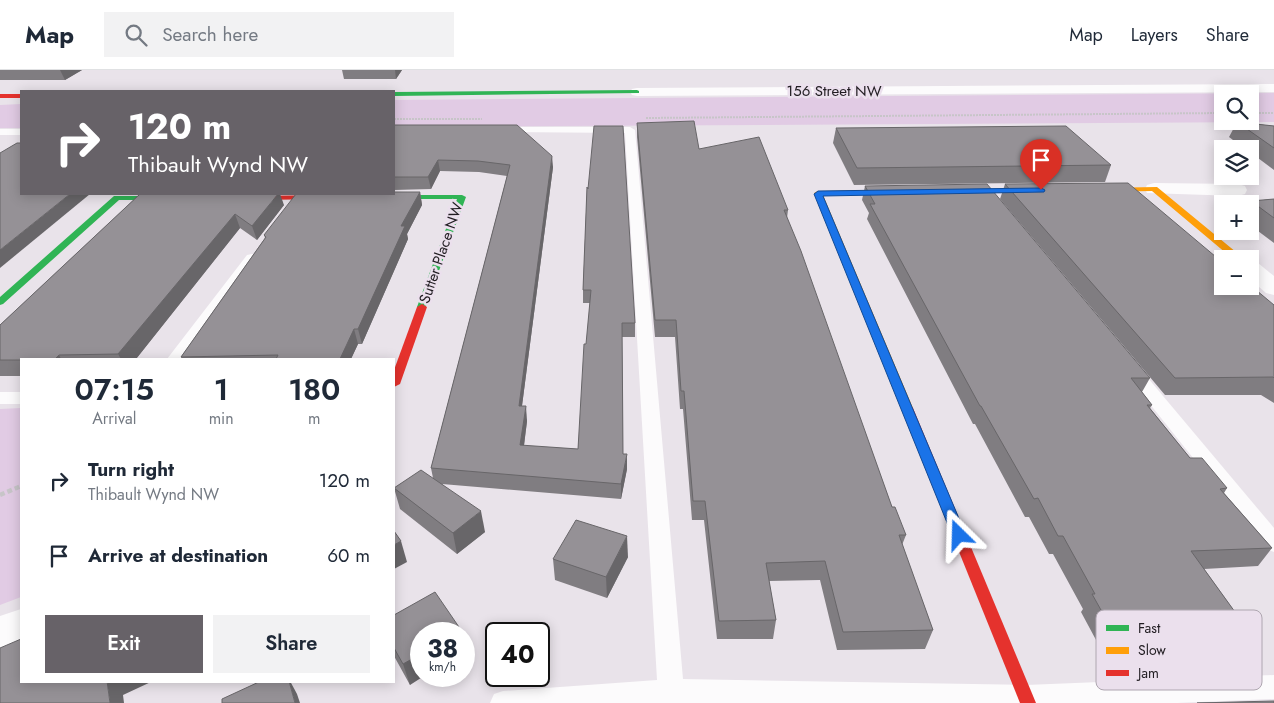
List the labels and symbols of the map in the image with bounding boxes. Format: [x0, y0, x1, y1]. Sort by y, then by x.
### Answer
street label: 156 Street NW [786, 80, 882, 102]
pin [1020, 139, 1062, 190]
street label: Sutter Place NW [413, 199, 469, 306]
position arrow [932, 508, 984, 560]
legend [1096, 610, 1262, 690]
text: Fast [1138, 618, 1161, 638]
speed limit sign: 40 [485, 622, 550, 687]
text: Slow [1138, 640, 1166, 660]
text: Jam [1136, 663, 1159, 683]

